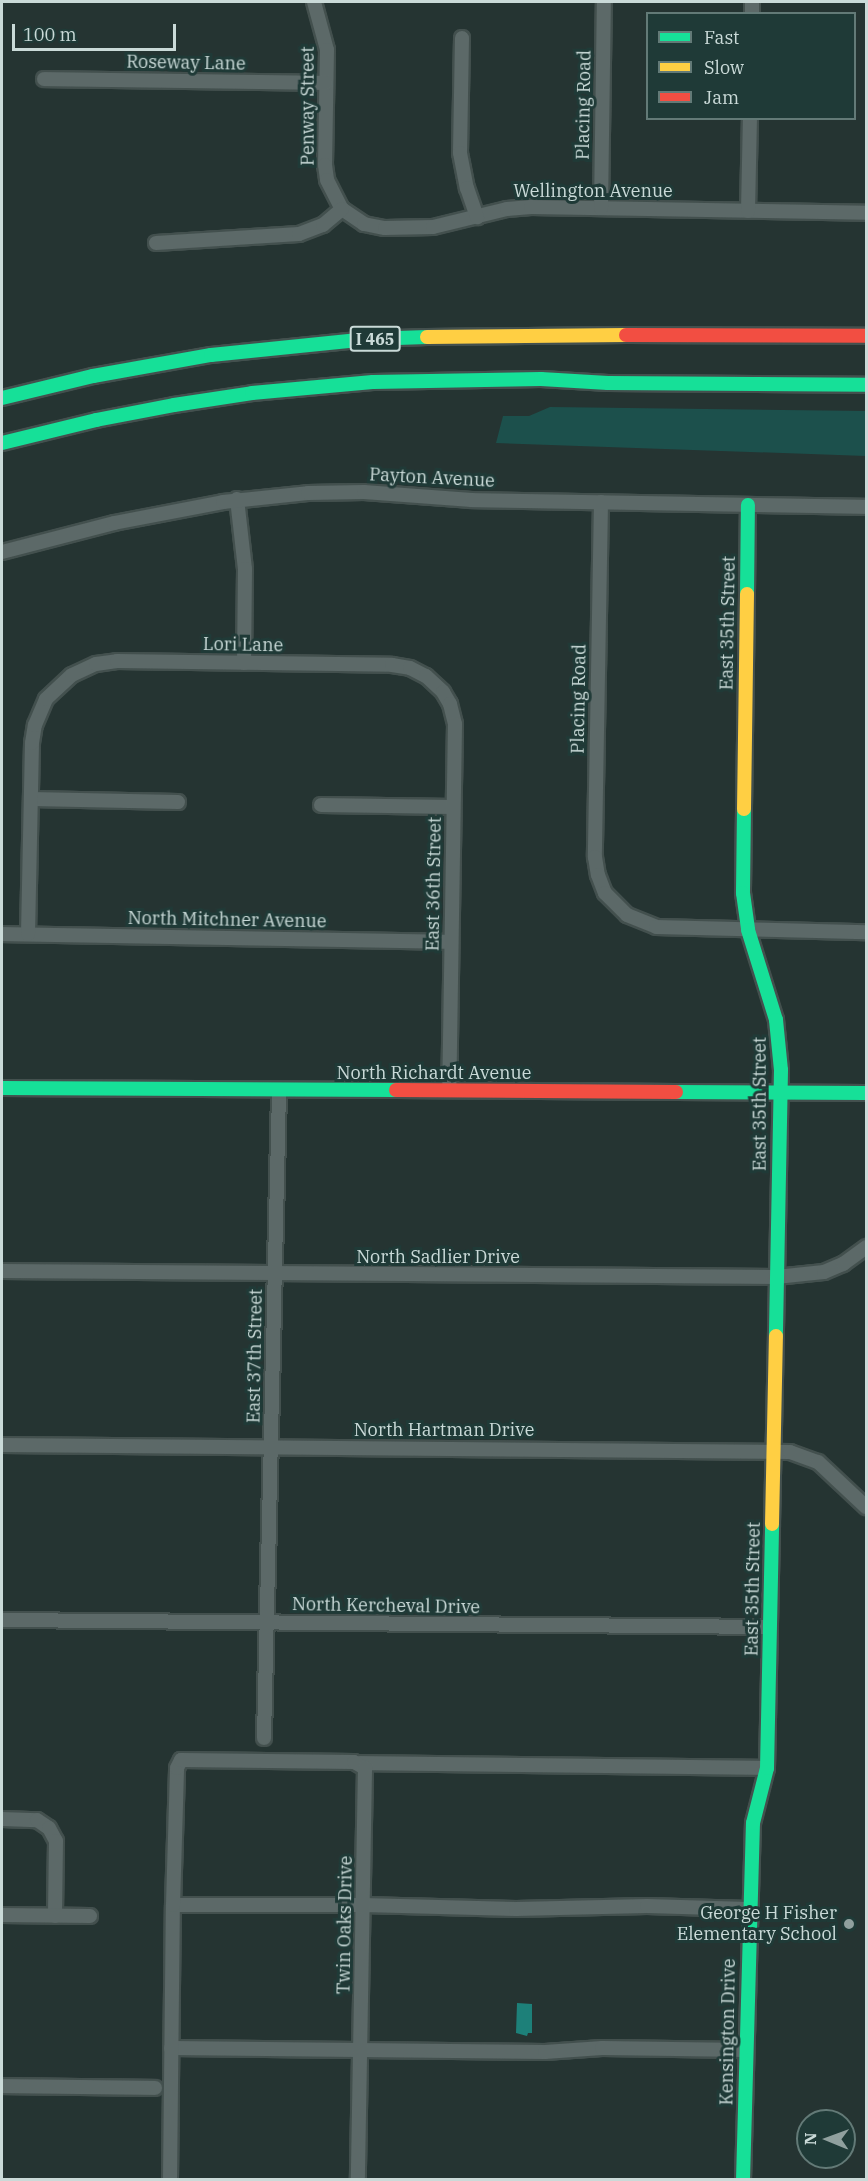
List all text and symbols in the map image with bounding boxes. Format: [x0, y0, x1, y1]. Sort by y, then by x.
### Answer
scale bar [15, 12, 178, 50]
legend [646, 12, 856, 120]
text: 100 m [23, 23, 77, 46]
text: Fast [704, 26, 739, 49]
street label: Penway Street [297, 46, 319, 166]
street label: Placing Road [572, 50, 596, 160]
street label: Roseway Lane [126, 51, 246, 75]
text: Slow [704, 56, 744, 79]
text: Jam [704, 86, 739, 109]
street label: Wellington Avenue [513, 180, 673, 202]
road number: I 465 [350, 326, 400, 352]
street label: Payton Avenue [369, 464, 495, 492]
street label: East 35th Street [716, 556, 740, 690]
street label: Lori Lane [203, 634, 283, 656]
street label: Placing Road [567, 644, 591, 754]
street label: East 36th Street [422, 817, 446, 951]
street label: North Mitchner Avenue [127, 907, 327, 933]
street label: East 35th Street [749, 1037, 771, 1171]
street label: North Richardt Avenue [337, 1062, 531, 1084]
street label: North Sadlier Drive [356, 1246, 520, 1268]
street label: East 37th Street [243, 1289, 267, 1423]
street label: North Hartman Drive [354, 1419, 534, 1441]
street label: East 35th Street [741, 1522, 765, 1656]
street label: North Kercheval Drive [292, 1594, 480, 1618]
street label: Twin Oaks Drive [333, 1855, 357, 1995]
place label: George H Fisher Elementary School [677, 1903, 837, 1946]
marker: George H Fisher Elementary School [842, 1917, 856, 1931]
street label: Kensington Drive [716, 1958, 740, 2106]
north arrow [796, 2109, 856, 2169]
text: N [800, 2132, 820, 2145]

